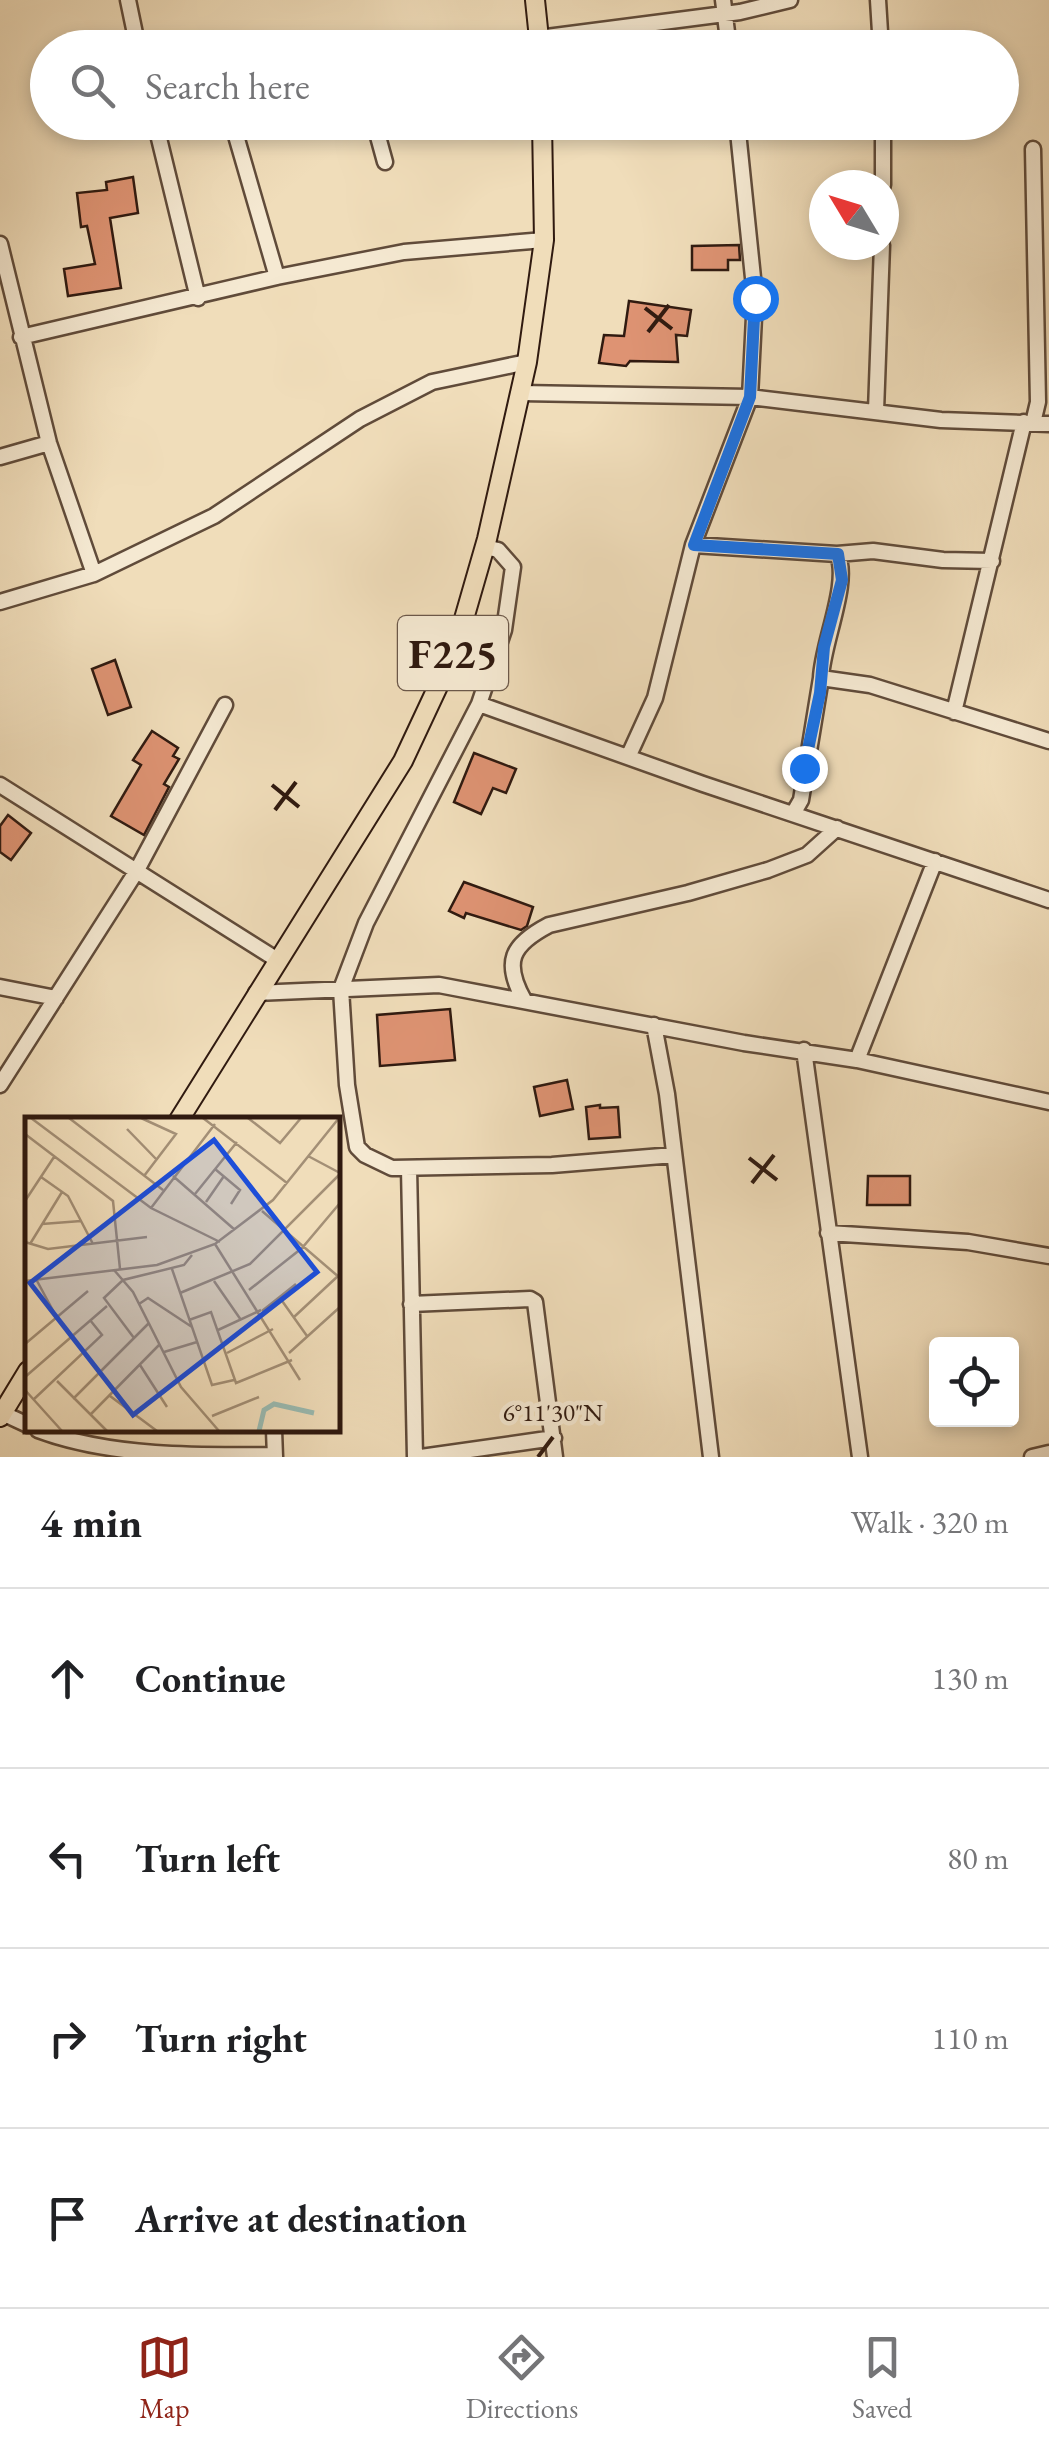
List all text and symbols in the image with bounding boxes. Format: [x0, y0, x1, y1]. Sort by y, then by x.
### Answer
search box [30, 30, 1019, 140]
icon: search [65, 58, 120, 113]
text: Search here [145, 61, 310, 110]
north arrow [809, 170, 899, 260]
route start [733, 276, 779, 322]
road number: F225 [398, 616, 508, 690]
route end [782, 746, 828, 792]
inset map [25, 1117, 340, 1432]
map controls [929, 1337, 1019, 1427]
button: locate [929, 1337, 1019, 1427]
text: 6°11'30"N [503, 1396, 603, 1428]
text: 4 min [40, 1495, 142, 1550]
text: Walk · 320 m [851, 1501, 1009, 1543]
icon: ahead [40, 1651, 95, 1706]
text: Continue [135, 1654, 286, 1703]
text: 130 m [932, 1657, 1009, 1699]
icon: left [40, 1831, 95, 1886]
text: Turn left [135, 1834, 280, 1883]
text: 80 m [947, 1837, 1009, 1879]
icon: right [40, 2011, 95, 2066]
text: Turn right [135, 2014, 307, 2063]
text: 110 m [932, 2017, 1009, 2059]
icon: arrive [40, 2191, 95, 2246]
text: Arrive at destination [135, 2194, 467, 2243]
tab: Map [137, 2330, 192, 2426]
tab: Directions [466, 2330, 578, 2426]
tab: Saved [852, 2330, 912, 2426]

